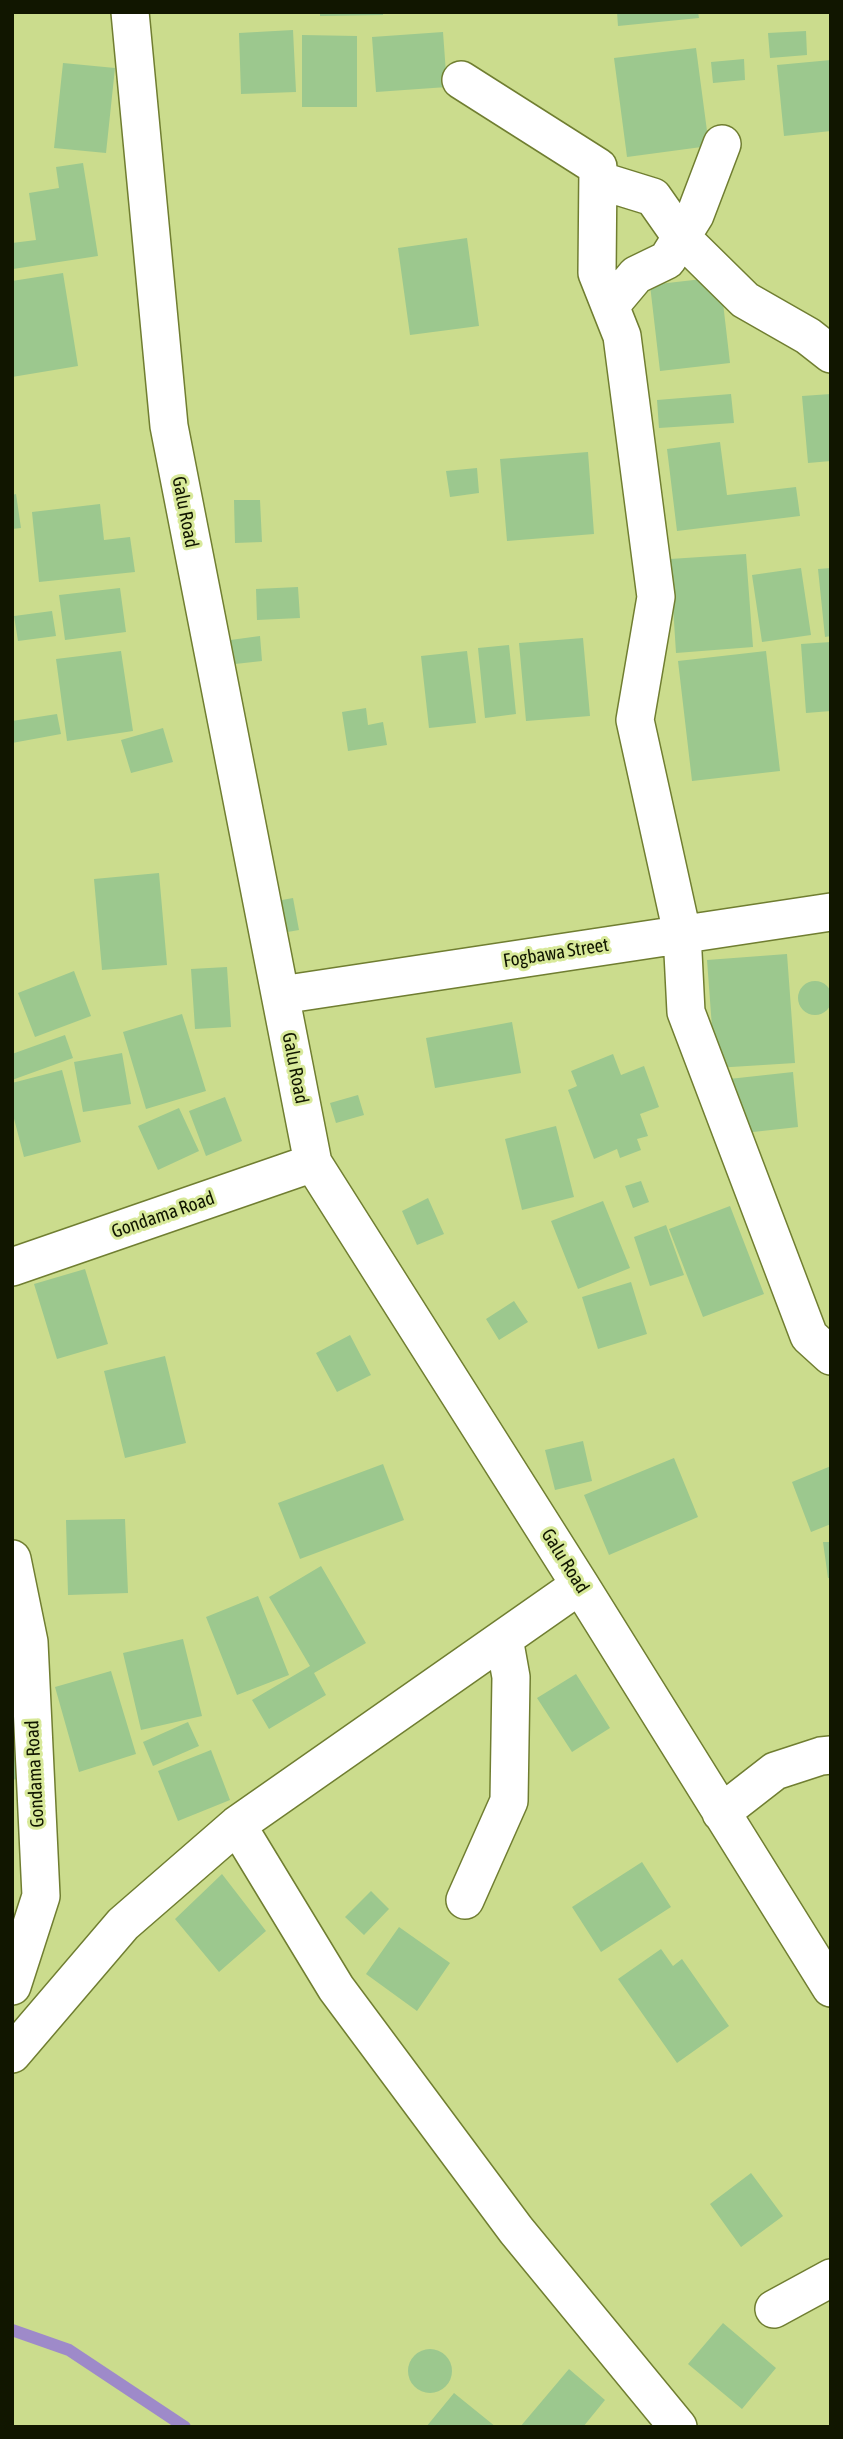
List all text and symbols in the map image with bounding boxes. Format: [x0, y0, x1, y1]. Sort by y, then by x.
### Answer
street label: Galu Road [167, 474, 203, 550]
street label: Fogbawa Street [502, 933, 610, 973]
street label: Galu Road [277, 1030, 313, 1106]
street label: Gondama Road [108, 1187, 218, 1243]
street label: Galu Road [536, 1524, 594, 1598]
street label: Gondama Road [21, 1720, 49, 1828]

